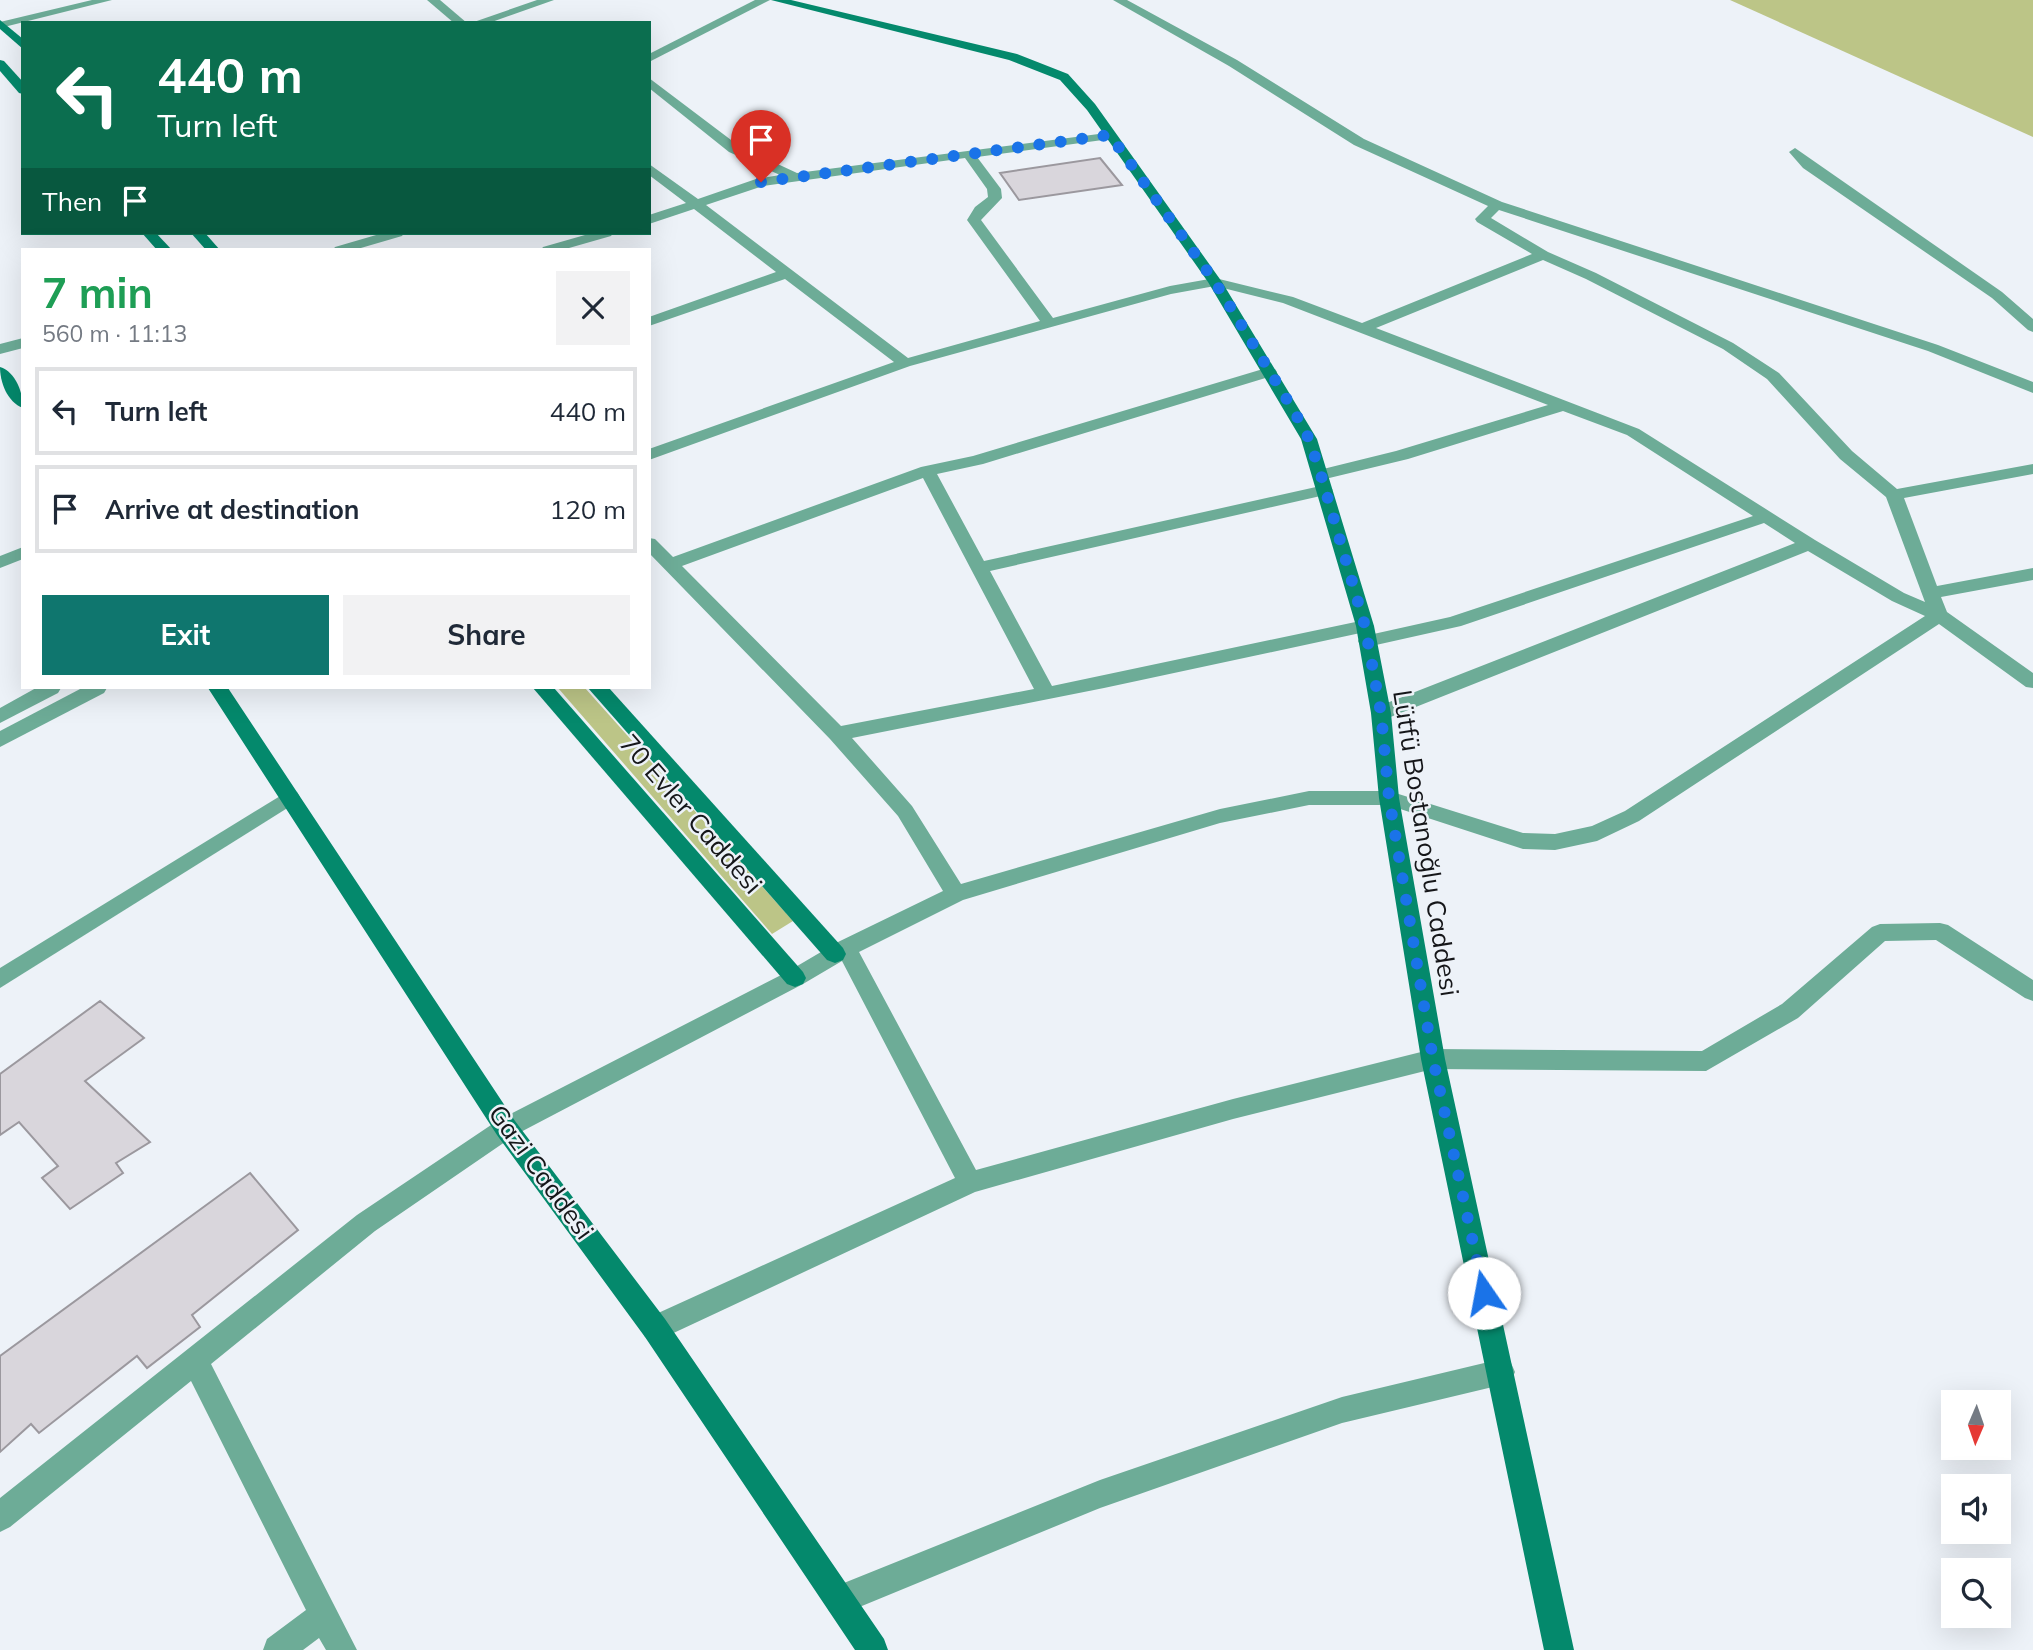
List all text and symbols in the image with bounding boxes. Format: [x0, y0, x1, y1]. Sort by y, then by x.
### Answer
text: 440 m [157, 44, 303, 105]
icon: left [42, 49, 133, 140]
text: Turn left [157, 105, 277, 145]
pin [731, 110, 791, 182]
icon: arrive [742, 121, 780, 159]
icon: arrive [116, 182, 154, 220]
text: Then [42, 185, 102, 218]
text: 7 min [42, 266, 153, 319]
button: close [556, 271, 630, 345]
text: 560 m · 11:13 [42, 319, 187, 348]
icon: left [46, 392, 84, 430]
text: Turn left [105, 395, 207, 428]
text: 440 m [550, 395, 626, 428]
icon: arrive [46, 490, 84, 528]
text: Arrive at destination [105, 493, 360, 526]
text: 120 m [550, 493, 626, 526]
button: Exit [42, 595, 329, 675]
button: Share [343, 595, 630, 675]
street label: Lütfü Bostanoğlu Caddesi [1386, 687, 1467, 998]
street label: 70 Evler Caddesi [613, 727, 770, 900]
street label: Gazi Caddesi [481, 1098, 601, 1246]
position arrow [1447, 1256, 1521, 1330]
north arrow [1941, 1390, 2011, 1460]
map controls [1941, 1390, 2011, 1628]
button: sound [1941, 1474, 2011, 1544]
button: search [1941, 1558, 2011, 1628]

